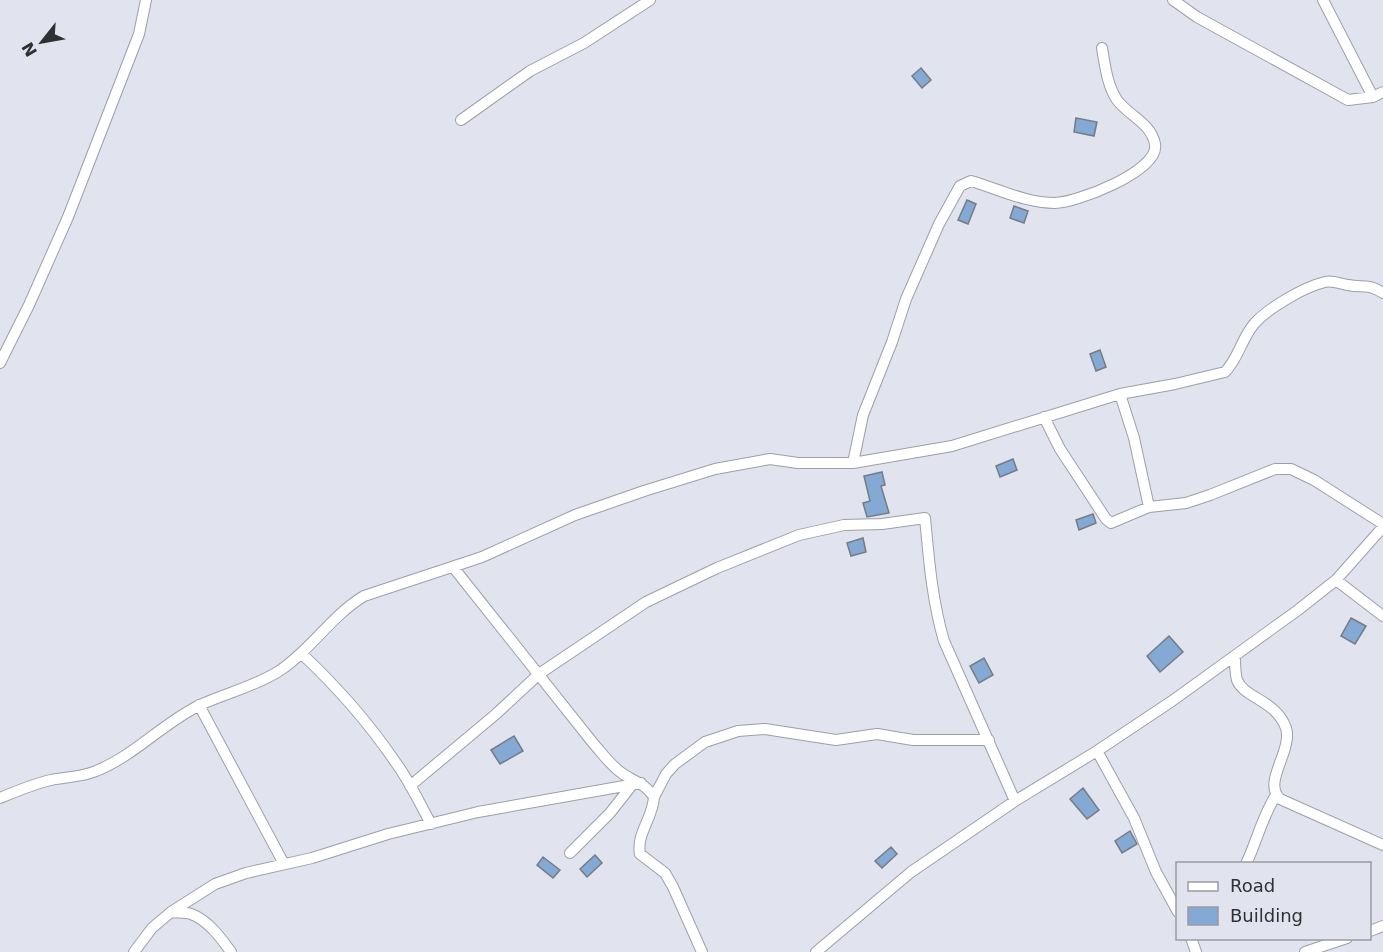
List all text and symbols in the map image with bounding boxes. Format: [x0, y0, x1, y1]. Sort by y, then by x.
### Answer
north arrow [12, 12, 72, 72]
text: N [18, 39, 41, 60]
legend [1176, 862, 1371, 940]
text: Road [1230, 875, 1275, 896]
text: Building [1230, 905, 1303, 926]

